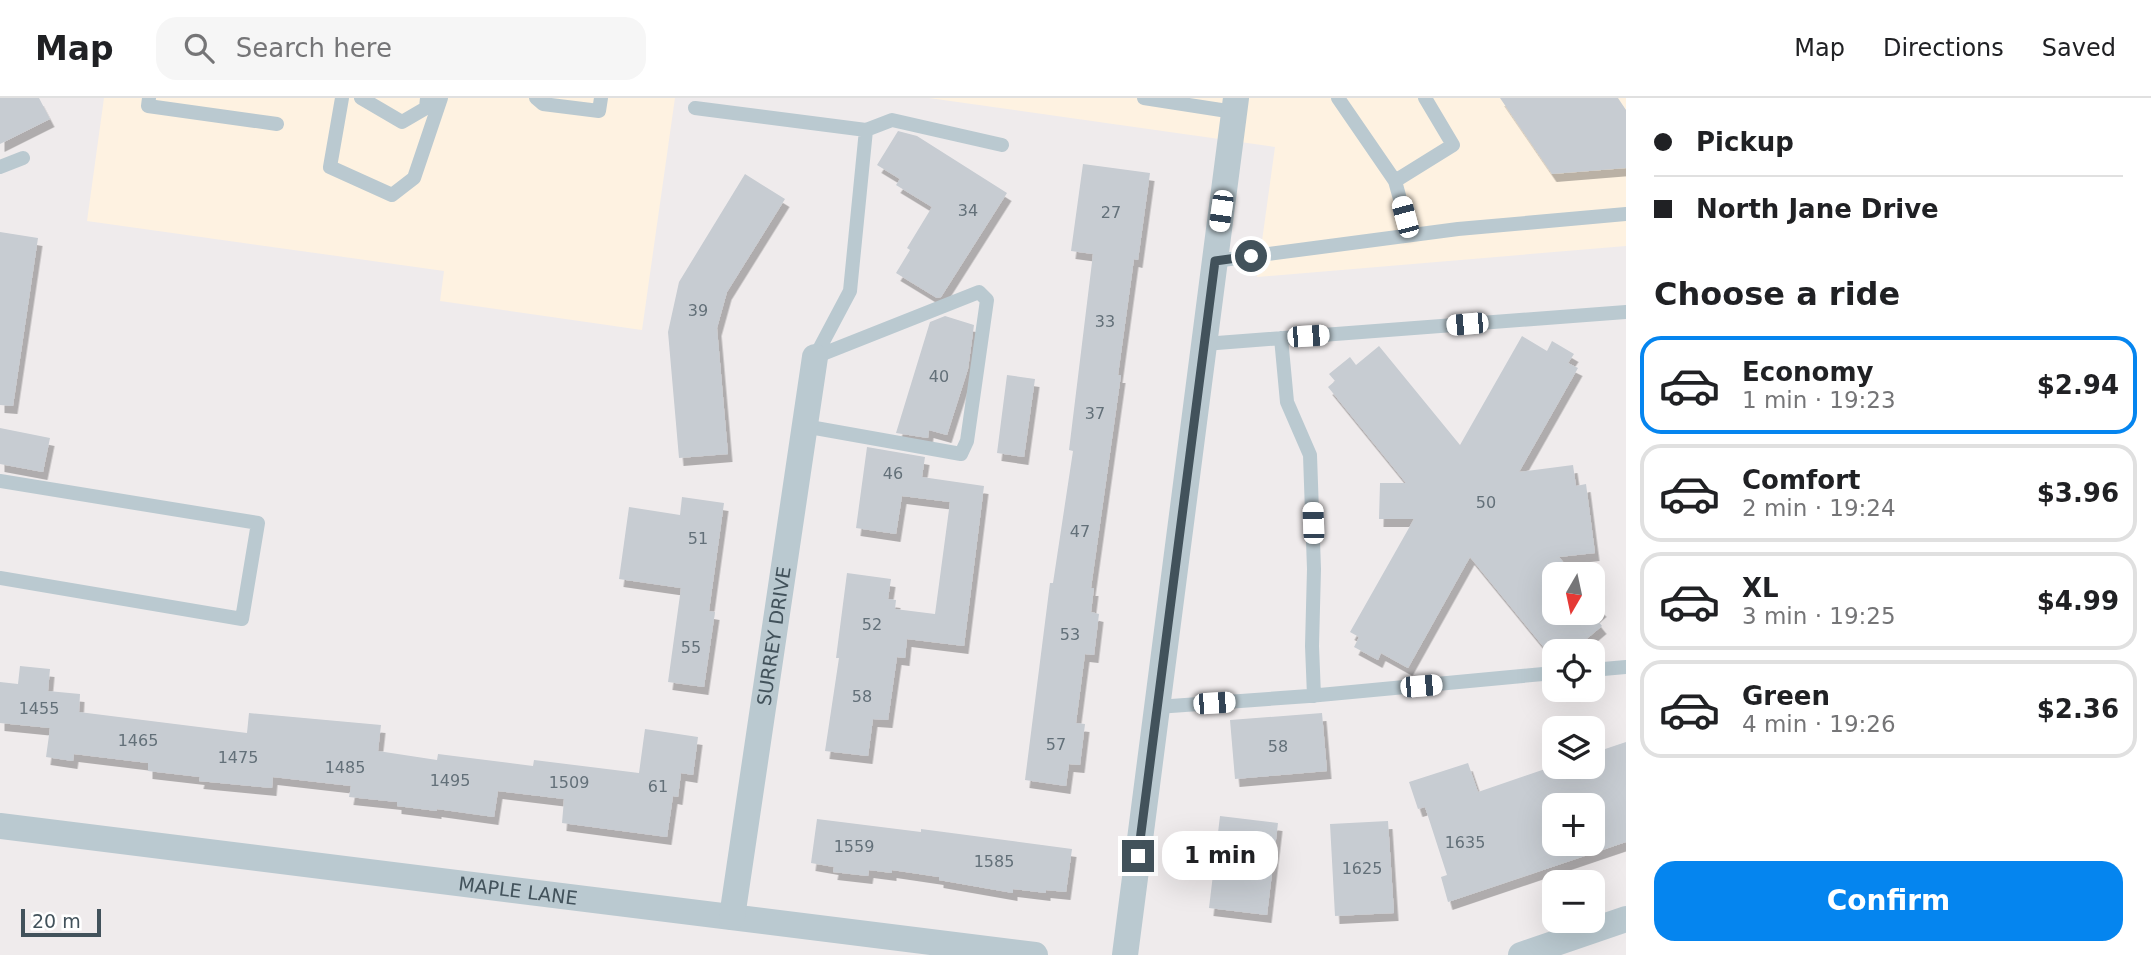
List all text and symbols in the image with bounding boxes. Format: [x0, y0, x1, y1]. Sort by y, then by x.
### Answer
search box [156, 17, 646, 80]
text: Map [35, 29, 114, 68]
icon: search [180, 29, 218, 67]
text: Search here [236, 33, 392, 63]
text: Map [1794, 34, 1845, 62]
text: Directions [1883, 34, 2004, 62]
text: Saved [2042, 34, 2116, 62]
text: Pickup [1696, 127, 1794, 157]
car [1208, 189, 1235, 233]
car [1390, 194, 1421, 240]
text: North Jane Drive [1696, 194, 1939, 224]
house number: 34 [958, 201, 978, 220]
house number: 27 [1101, 203, 1121, 222]
route start [1235, 240, 1267, 272]
text: Choose a ride [1654, 275, 1900, 313]
house number: 39 [688, 301, 708, 320]
house number: 33 [1095, 312, 1115, 331]
car [1446, 312, 1489, 336]
car [1287, 324, 1330, 348]
icon: car [1658, 354, 1721, 417]
text: Economy [1742, 357, 1873, 387]
house number: 40 [929, 367, 949, 386]
text: $2.94 [2037, 370, 2119, 400]
text: 1 min · 19:23 [1742, 387, 1896, 413]
house number: 37 [1085, 404, 1105, 423]
icon: car [1658, 462, 1721, 525]
house number: 46 [883, 464, 903, 483]
text: Comfort [1742, 465, 1860, 495]
text: $3.96 [2037, 478, 2119, 508]
house number: 50 [1476, 493, 1496, 512]
text: 2 min · 19:24 [1742, 495, 1896, 521]
car [1302, 502, 1325, 544]
house number: 47 [1070, 522, 1090, 541]
house number: 51 [688, 529, 708, 548]
north arrow [1542, 562, 1605, 625]
map controls [1542, 562, 1605, 933]
street label: SURREY DRIVE [752, 565, 795, 707]
icon: car [1658, 570, 1721, 633]
text: XL [1742, 573, 1779, 603]
text: $4.99 [2037, 586, 2119, 616]
text: 3 min · 19:25 [1742, 603, 1896, 629]
house number: 52 [862, 615, 882, 634]
house number: 53 [1060, 625, 1080, 644]
house number: 55 [681, 638, 701, 657]
button: locate [1542, 639, 1605, 702]
car [1400, 674, 1443, 698]
icon: car [1658, 678, 1721, 741]
text: Green [1742, 681, 1830, 711]
house number: 58 [852, 687, 872, 706]
car [1193, 691, 1236, 715]
text: $2.36 [2037, 694, 2119, 724]
house number: 1455 [19, 699, 59, 718]
text: 4 min · 19:26 [1742, 711, 1896, 737]
button: layers [1542, 716, 1605, 779]
house number: 1465 [118, 731, 158, 750]
house number: 57 [1046, 735, 1066, 754]
house number: 58 [1268, 737, 1288, 756]
house number: 1475 [218, 748, 258, 767]
house number: 1485 [325, 758, 365, 777]
house number: 1495 [430, 771, 470, 790]
house number: 1509 [549, 773, 589, 792]
house number: 61 [648, 777, 668, 796]
button: + [1542, 793, 1605, 856]
callout: 1 min [1162, 832, 1278, 880]
house number: 1635 [1445, 833, 1485, 852]
house number: 1559 [834, 837, 874, 856]
route end [1122, 840, 1154, 872]
text: 1 min [1184, 842, 1256, 868]
house number: 1585 [974, 852, 1014, 871]
house number: 1625 [1342, 859, 1382, 878]
button: Confirm [1654, 861, 2123, 941]
button: − [1542, 870, 1605, 933]
street label: MAPLE LANE [457, 872, 579, 909]
scale bar [21, 906, 102, 938]
text: 20 m [32, 910, 81, 932]

